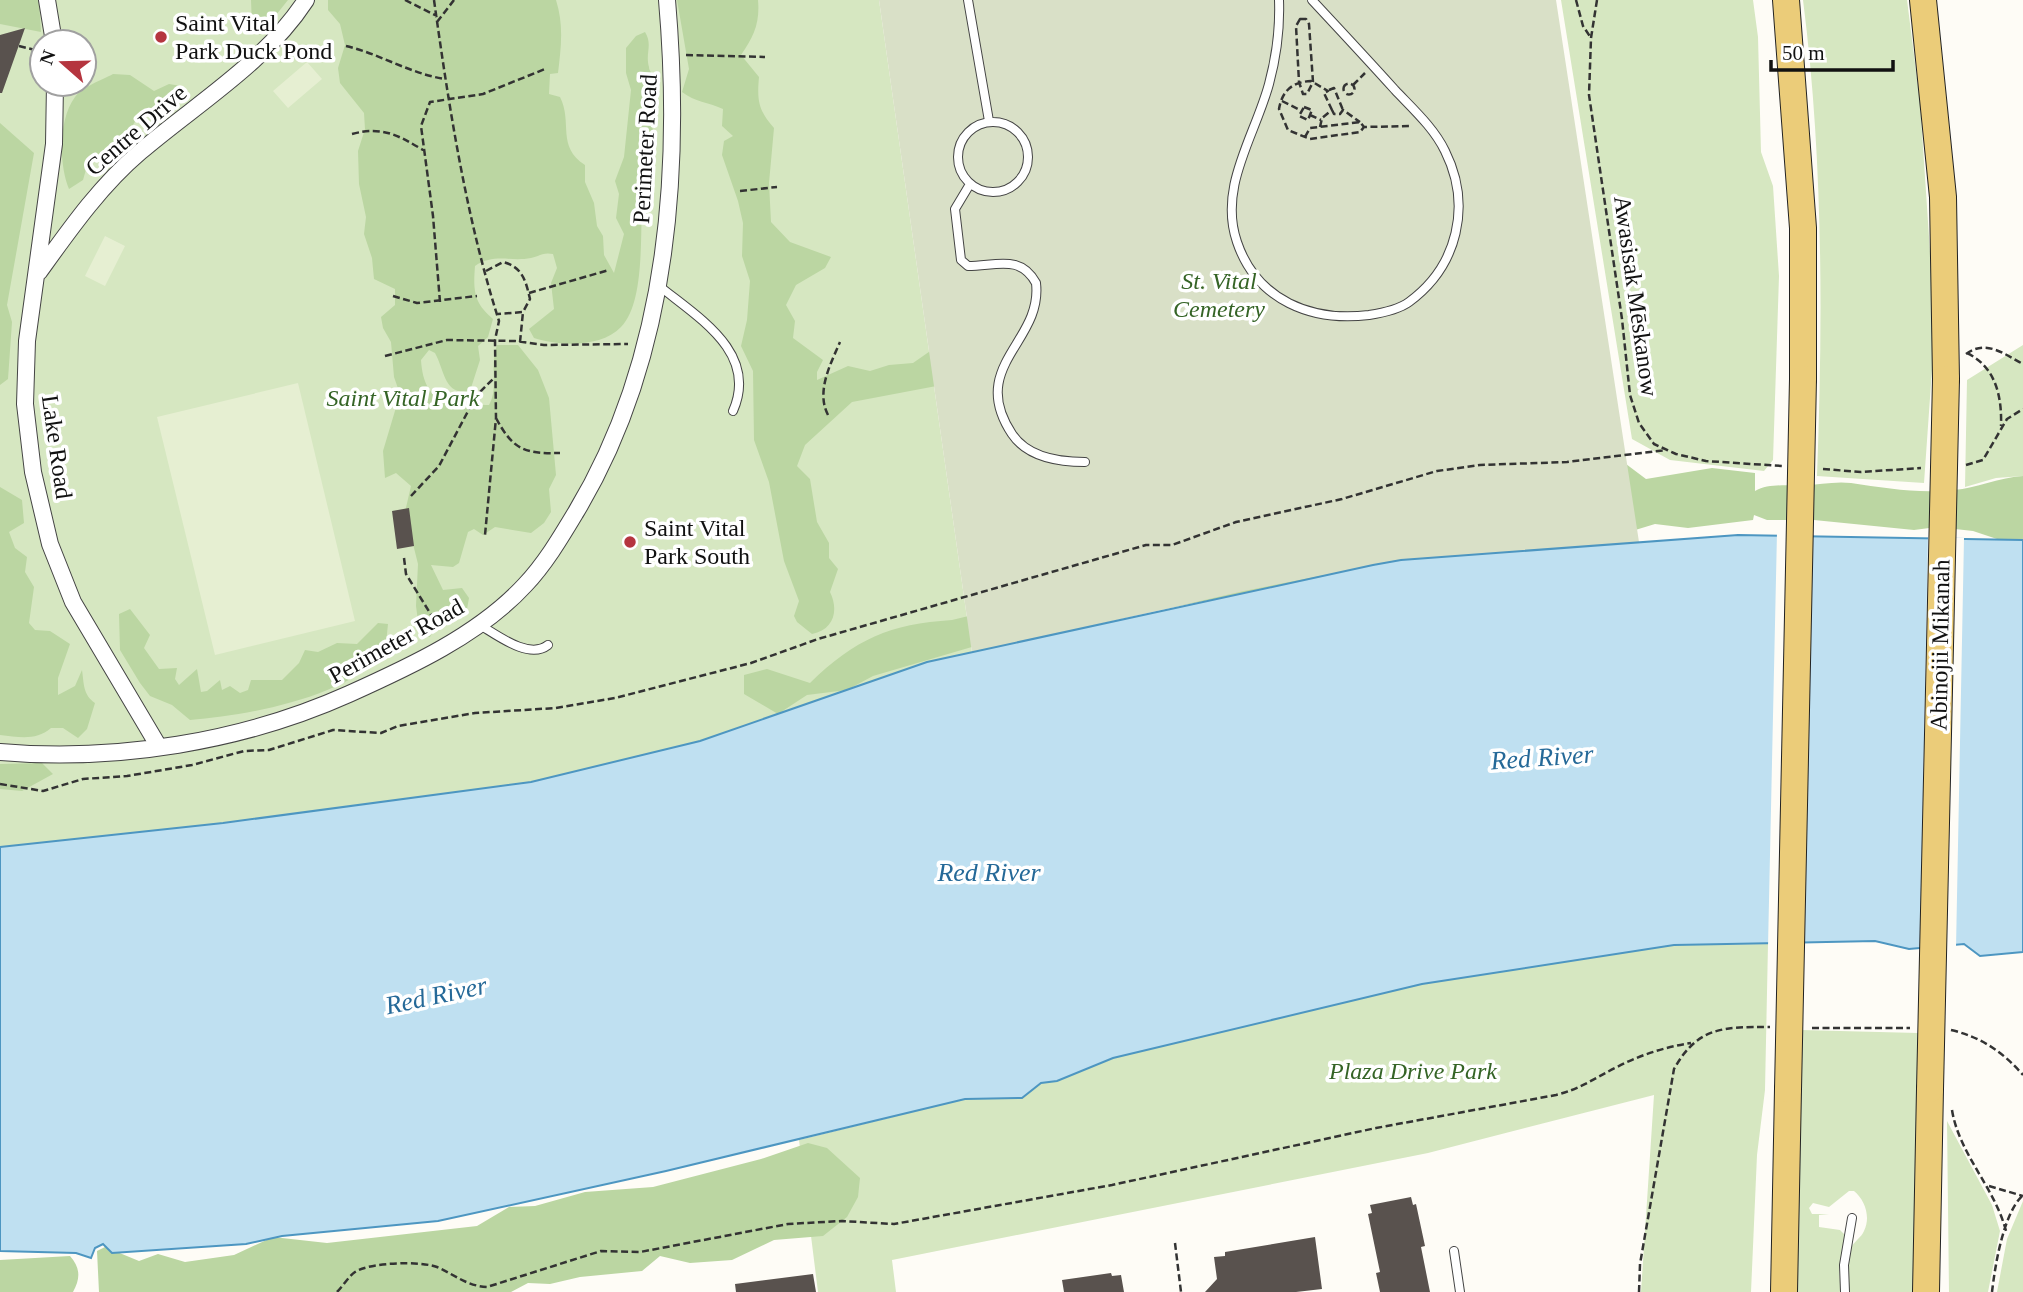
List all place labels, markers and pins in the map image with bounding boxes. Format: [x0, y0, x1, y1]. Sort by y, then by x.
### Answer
place label: Saint Vital Park Duck Pond [175, 10, 332, 64]
marker: Saint Vital Park Duck Pond [153, 29, 169, 45]
place label: Saint Vital Park South [644, 515, 750, 569]
marker: Saint Vital Park South [622, 534, 638, 550]

